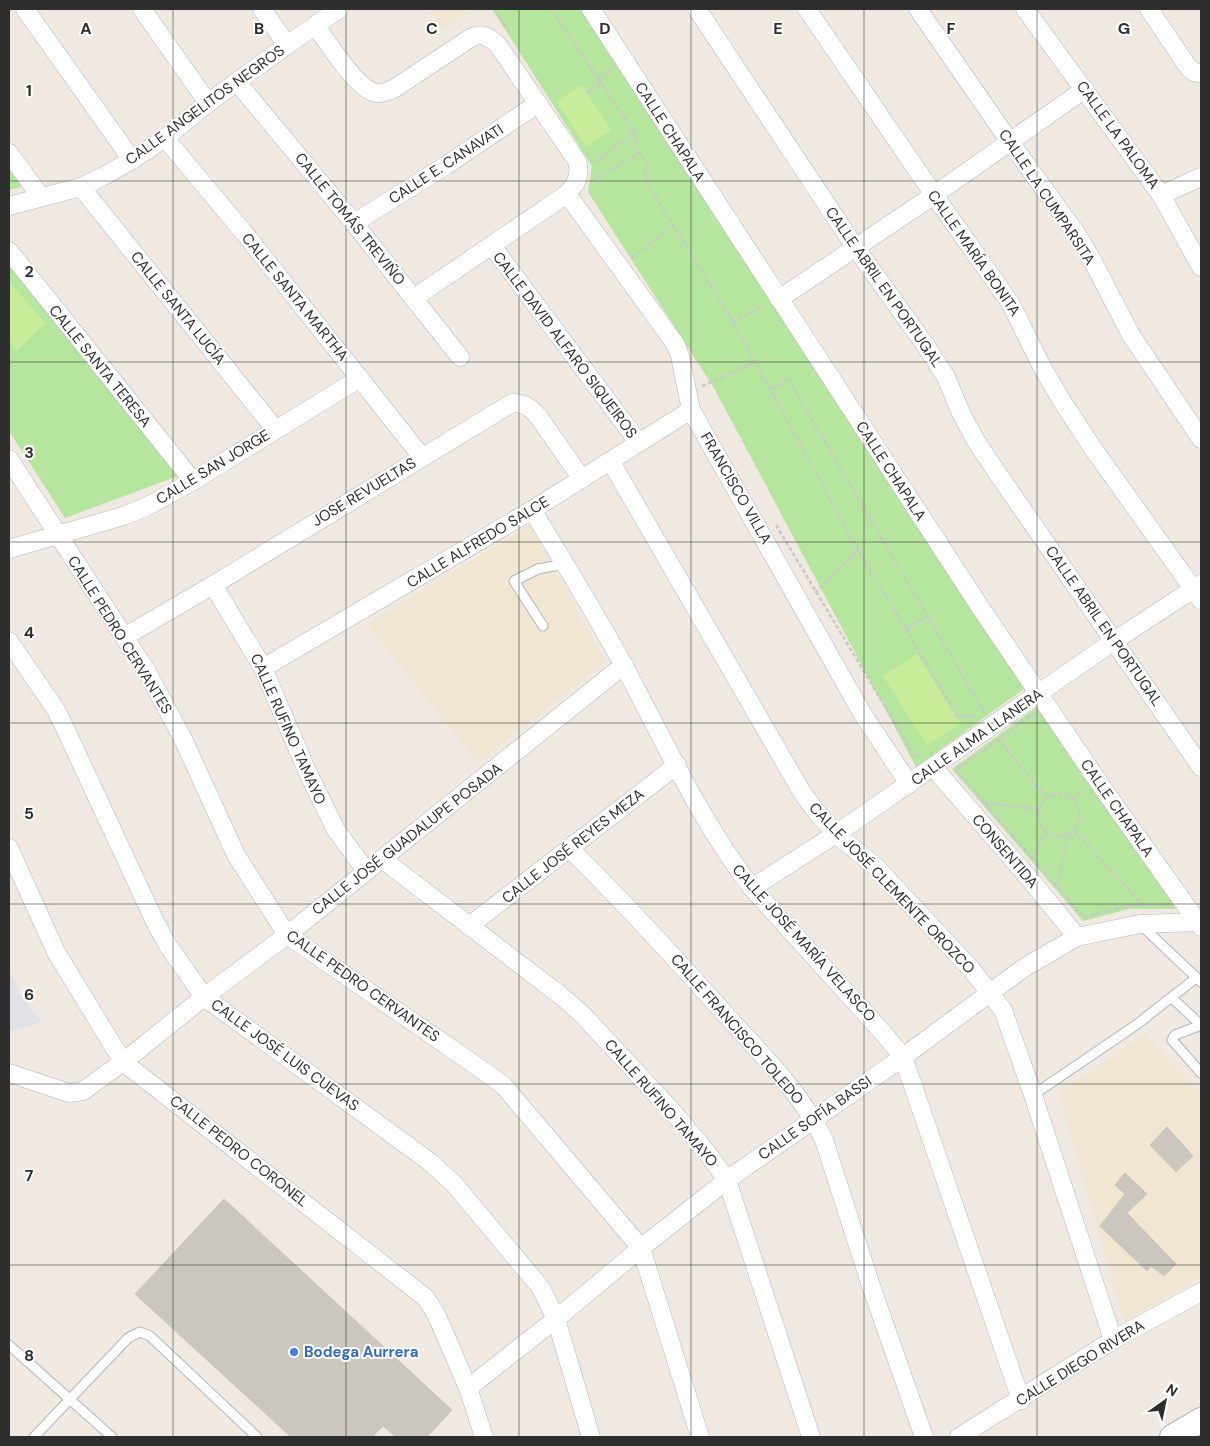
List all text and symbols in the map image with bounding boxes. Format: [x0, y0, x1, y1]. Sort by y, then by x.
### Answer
text: A [80, 18, 92, 39]
text: B [254, 18, 264, 39]
text: C [426, 18, 438, 39]
text: D [599, 18, 611, 39]
text: E [773, 18, 783, 39]
text: F [947, 18, 956, 39]
text: G [1118, 18, 1130, 39]
street label: CALLE ANGELITOS NEGROS [121, 40, 289, 169]
street label: CALLE LA PALOMA [1072, 77, 1164, 193]
street label: CALLE CHAPALA [630, 78, 710, 186]
text: 1 [26, 80, 32, 101]
street label: CALLE E. CANAVATI [385, 119, 507, 209]
street label: CALLE LA CUMPARSITA [994, 125, 1100, 269]
street label: CALLE TOMÁS TREVIÑO [290, 149, 410, 289]
street label: CALLE MARÍA BONITA [923, 186, 1025, 320]
street label: CALLE ABRIL EN PORTUGAL [821, 203, 947, 371]
street label: CALLE SANTA MARTHA [237, 229, 353, 365]
street label: CALLE SANTA LUCÍA [126, 247, 230, 369]
street label: CALLE DAVID ALFARO SIQUEIROS [488, 248, 642, 443]
text: 2 [24, 261, 34, 282]
street label: CALLE SANTA TERESA [44, 301, 156, 431]
street label: CALLE CHAPALA [851, 417, 931, 525]
street label: CALLE SAN JORGE [152, 425, 274, 509]
street label: FRANCISCO VILLA [696, 428, 776, 548]
text: 3 [24, 442, 34, 463]
street label: JOSE REVUELTAS [308, 453, 420, 531]
street label: CALLE ALFREDO SALCE [403, 492, 553, 592]
street label: CALLE ABRIL EN PORTUGAL [1041, 542, 1167, 710]
street label: CALLE PEDRO CERVANTES [63, 552, 177, 718]
text: 4 [24, 622, 34, 643]
street label: CALLE RUFINO TAMAYO [246, 650, 330, 808]
street label: CALLE ALMA LLANERA [907, 684, 1047, 790]
street label: CALLE CHAPALA [1076, 755, 1158, 861]
street label: CALLE JOSÉ GUADALUPE POSADA [308, 758, 506, 920]
street label: CALLE JOSÉ REYES MEZA [498, 784, 648, 908]
street label: CALLE JOSÉ CLEMENTE OROZCO [805, 798, 979, 978]
text: 5 [24, 803, 34, 824]
street label: CONSENTIDA [967, 810, 1043, 892]
street label: CALLE JOSÉ MARÍA VELASCO [728, 860, 880, 1026]
street label: CALLE PEDRO CERVANTES [282, 925, 444, 1047]
street label: CALLE FRANCISCO TOLEDO [666, 950, 808, 1108]
text: 6 [24, 984, 34, 1005]
street label: CALLE JOSÉ LUIS CUEVAS [207, 994, 363, 1116]
street label: CALLE RUFINO TAMAYO [600, 1035, 722, 1171]
street label: CALLE SOFÍA BASSI [754, 1071, 876, 1165]
street label: CALLE PEDRO CORONEL [166, 1091, 312, 1211]
text: 7 [25, 1165, 34, 1186]
street label: CALLE DIEGO RIVERA [1012, 1315, 1148, 1411]
place label: Bodega Aurrera [304, 1342, 418, 1362]
text: 8 [24, 1345, 34, 1366]
marker: Bodega Aurrera [288, 1346, 300, 1358]
north arrow [1140, 1376, 1190, 1426]
text: N [1163, 1380, 1181, 1400]

